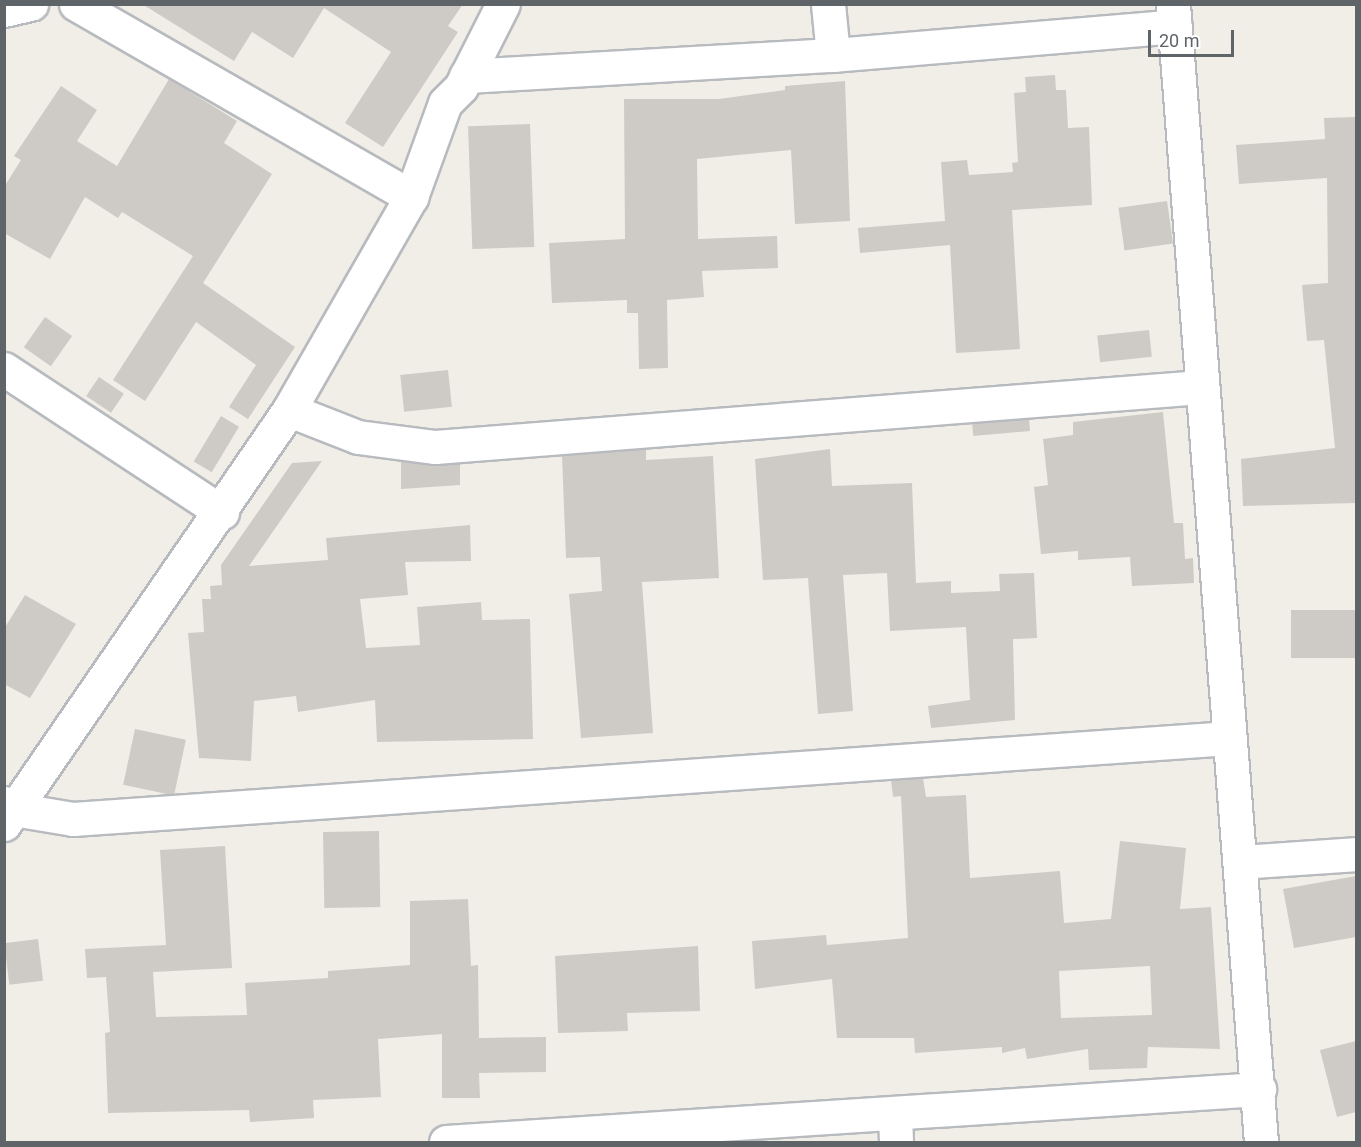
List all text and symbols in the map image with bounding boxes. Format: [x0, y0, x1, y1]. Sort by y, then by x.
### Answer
scale bar [1151, 18, 1236, 56]
text: 20 m [1159, 30, 1199, 51]

